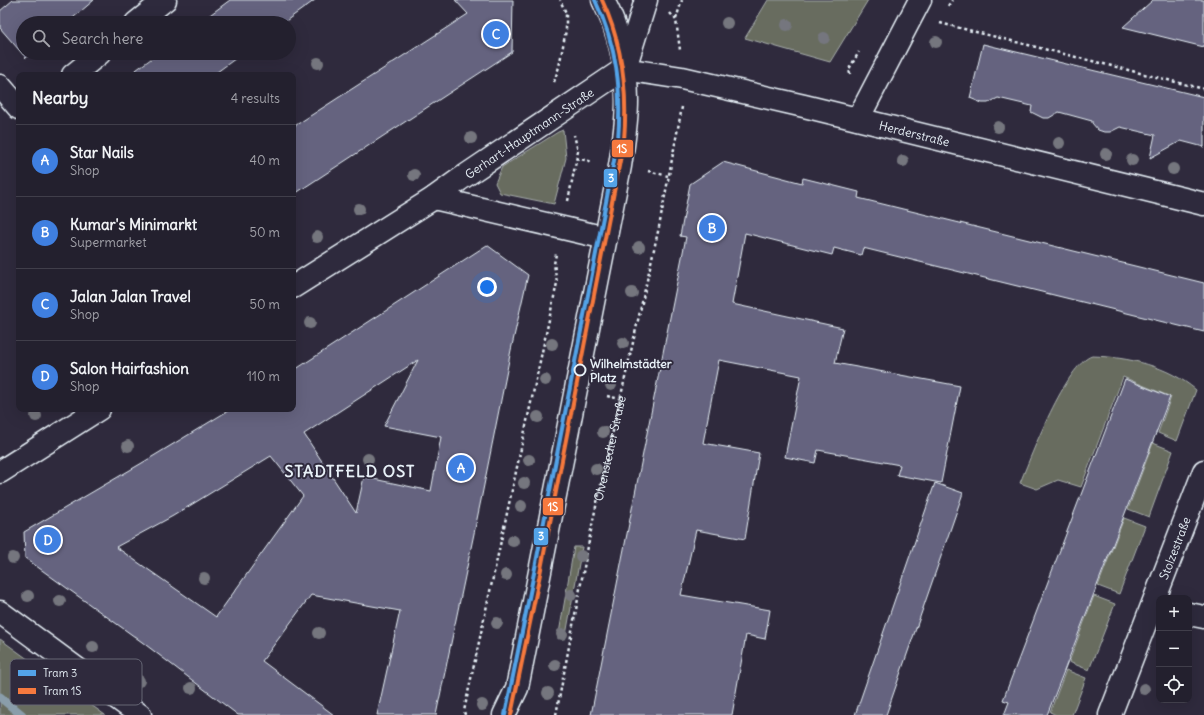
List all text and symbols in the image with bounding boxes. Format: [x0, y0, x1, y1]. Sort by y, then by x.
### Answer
search box [16, 16, 296, 60]
pin: C [483, 19, 509, 49]
icon: search [30, 27, 52, 49]
text: Search here [62, 29, 143, 48]
street label: Gerhart-Hauptmann-Straße [462, 84, 596, 182]
text: Nearby [32, 87, 88, 109]
text: 4 results [231, 90, 280, 107]
street label: Herderstraße [878, 117, 951, 149]
line badge: 1S [611, 139, 634, 158]
text: 1S [617, 142, 627, 156]
text: Star Nails [70, 143, 134, 162]
text: A [41, 152, 49, 169]
text: 40 m [249, 152, 280, 169]
text: Shop [70, 162, 99, 179]
line badge: 3 [603, 168, 618, 188]
text: 3 [608, 171, 614, 185]
pin: B [699, 213, 725, 243]
text: Kumar's Minimarkt [70, 215, 197, 234]
text: B [41, 224, 49, 241]
text: 50 m [249, 224, 280, 241]
text: Supermarket [70, 234, 147, 251]
your location [477, 277, 497, 297]
text: Jalan Jalan Travel [70, 287, 191, 306]
text: C [41, 296, 49, 313]
text: 50 m [249, 296, 280, 313]
text: Shop [70, 306, 99, 323]
place label: Wilhelmstädter Platz [590, 356, 672, 385]
text: Salon Hairfashion [70, 359, 189, 378]
marker: Wilhelmstädter Platz [573, 363, 587, 377]
text: D [40, 368, 50, 385]
text: 110 m [247, 368, 280, 385]
text: Shop [70, 378, 99, 395]
street label: Olvenstedter Straße [590, 394, 628, 502]
pin: A [448, 453, 474, 483]
district label: STADTFELD OST [285, 461, 415, 481]
line badge: 1S [542, 497, 564, 516]
text: 1S [548, 500, 558, 514]
street label: Stolzestraße [1155, 514, 1193, 582]
pin: D [35, 525, 61, 555]
line badge: 3 [533, 527, 549, 546]
text: 3 [538, 529, 544, 543]
map controls [1156, 595, 1192, 703]
button: + [1156, 595, 1192, 631]
button: − [1156, 631, 1192, 667]
legend [10, 659, 142, 705]
text: Tram 3 [43, 666, 77, 680]
button: locate [1156, 667, 1192, 703]
text: Tram 1S [43, 684, 81, 698]

